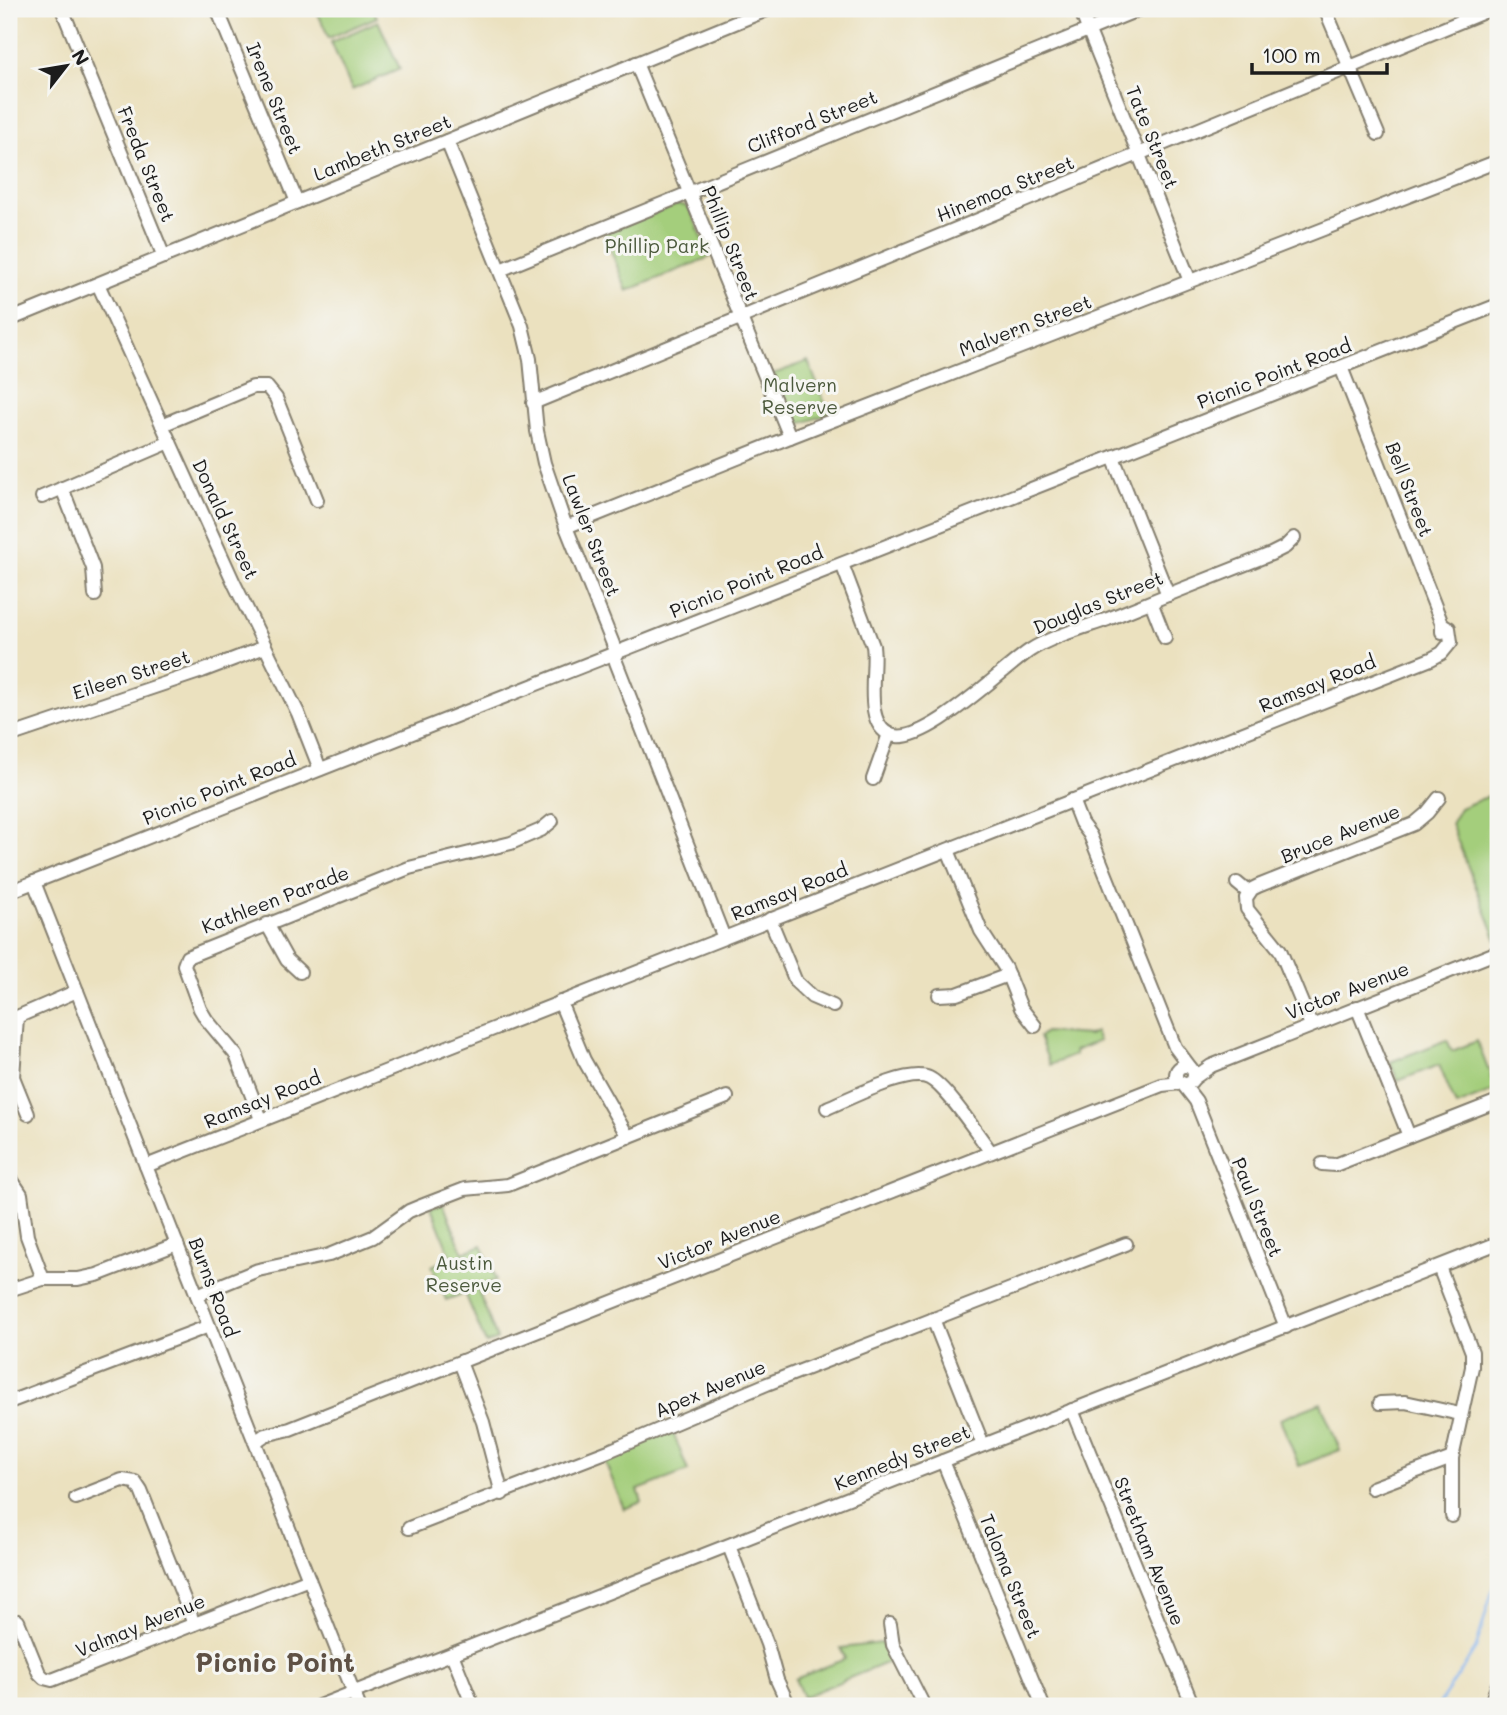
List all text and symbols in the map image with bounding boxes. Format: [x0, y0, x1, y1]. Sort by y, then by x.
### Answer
north arrow [32, 32, 102, 102]
scale bar [1252, 32, 1386, 76]
street label: Irene Street [241, 38, 309, 158]
text: 100 m [1262, 41, 1321, 68]
text: N [67, 44, 95, 70]
street label: Tate Street [1121, 82, 1185, 192]
street label: Clifford Street [743, 83, 881, 159]
street label: Freda Street [112, 103, 182, 225]
street label: Lambeth Street [309, 108, 455, 186]
street label: Hinemoa Street [932, 149, 1078, 227]
street label: Phillip Street [697, 182, 765, 304]
park label: Phillip Park [605, 233, 709, 258]
street label: Malvern Street [955, 288, 1095, 362]
street label: Picnic Point Road [1193, 332, 1355, 414]
park label: Malvern Reserve [762, 372, 838, 419]
street label: Bell Street [1380, 438, 1440, 540]
street label: Donald Street [187, 455, 265, 583]
street label: Lawler Street [557, 470, 627, 600]
street label: Picnic Point Road [666, 539, 826, 623]
street label: Douglas Street [1029, 565, 1167, 639]
street label: Eileen Street [69, 643, 193, 705]
street label: Ramsay Road [1255, 648, 1379, 718]
street label: Picnic Point Road [139, 746, 299, 830]
street label: Bruce Avenue [1277, 798, 1403, 868]
street label: Ramsay Road [727, 856, 851, 926]
street label: Kathleen Parade [198, 859, 352, 939]
street label: Victor Avenue [1282, 955, 1412, 1025]
street label: Ramsay Road [200, 1064, 324, 1134]
street label: Paul Street [1227, 1154, 1289, 1260]
street label: Victor Avenue [654, 1203, 784, 1275]
street label: Burns Road [184, 1234, 244, 1340]
park label: Austin Reserve [426, 1250, 502, 1297]
street label: Apex Avenue [651, 1353, 769, 1423]
street label: Kennedy Street [830, 1418, 974, 1496]
street label: Stretham Avenue [1109, 1473, 1191, 1629]
street label: Taloma Street [975, 1510, 1047, 1642]
street label: Valmay Avenue [72, 1588, 208, 1662]
district label: Picnic Point [195, 1645, 355, 1679]

